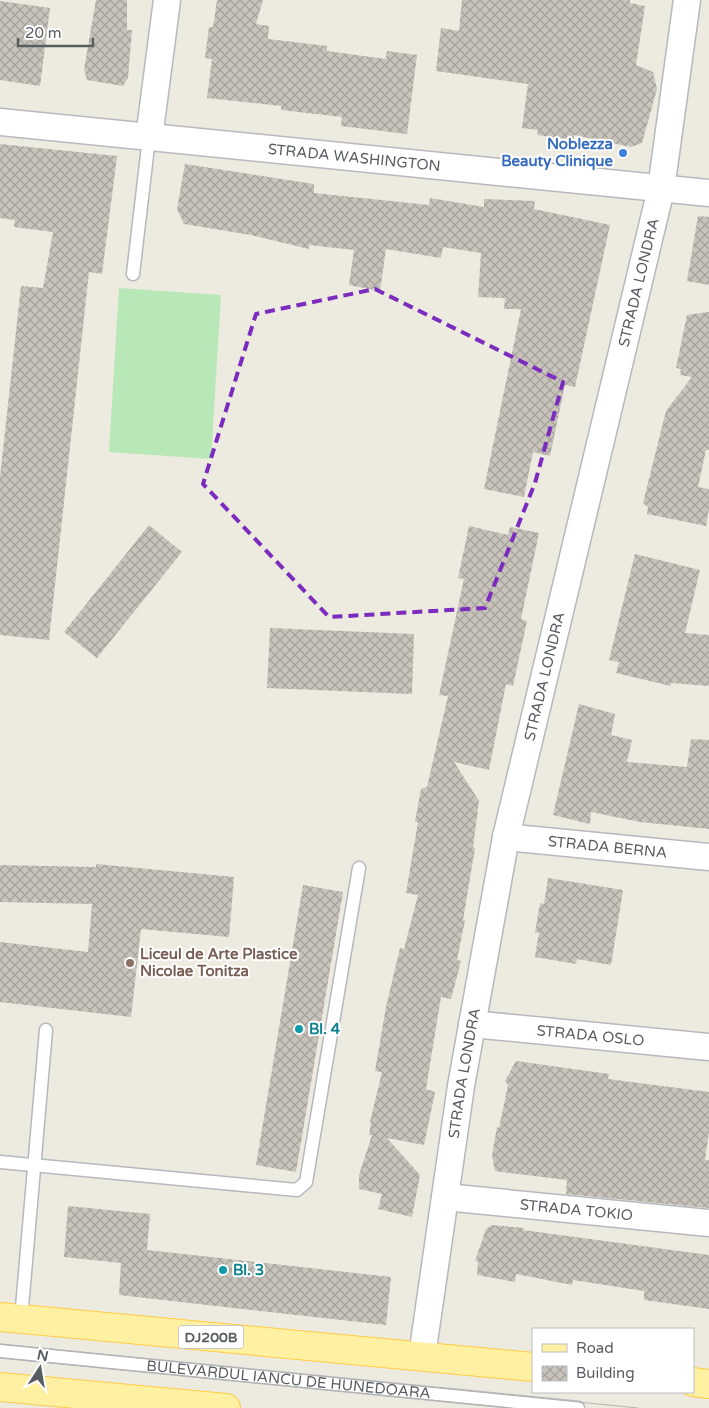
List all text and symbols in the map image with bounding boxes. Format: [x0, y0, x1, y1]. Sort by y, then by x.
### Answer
scale bar [18, 15, 92, 47]
text: 20 m [25, 24, 62, 42]
place label: Noblezza Beauty Clinique [501, 135, 614, 171]
street label: STRADA WASHINGTON [267, 140, 441, 175]
marker: Noblezza Beauty Clinique [617, 147, 629, 159]
street label: STRADA LONDRA [615, 216, 663, 349]
street label: STRADA LONDRA [520, 610, 569, 743]
street label: STRADA BERNA [547, 832, 668, 862]
place label: Liceul de Arte Plastice Nicolae Tonitza [140, 945, 298, 980]
marker: Liceul de Arte Plastice Nicolae Tonitza [124, 957, 136, 969]
street label: STRADA LONDRA [445, 1007, 484, 1140]
place label: Bl. 4 [309, 1020, 341, 1038]
street label: STRADA OSLO [536, 1021, 645, 1050]
marker: Bl. 4 [293, 1023, 305, 1035]
street label: STRADA TOKIO [519, 1195, 634, 1224]
place label: Bl. 3 [233, 1261, 264, 1279]
marker: Bl. 3 [217, 1264, 229, 1276]
road number: DJ200B [178, 1325, 244, 1348]
legend [532, 1328, 694, 1393]
text: Road [576, 1339, 614, 1357]
north arrow [15, 1343, 65, 1393]
text: N [35, 1346, 50, 1365]
street label: BULEVARDUL IANCU DE HUNEDOARA [146, 1356, 432, 1402]
text: Building [576, 1364, 635, 1382]

